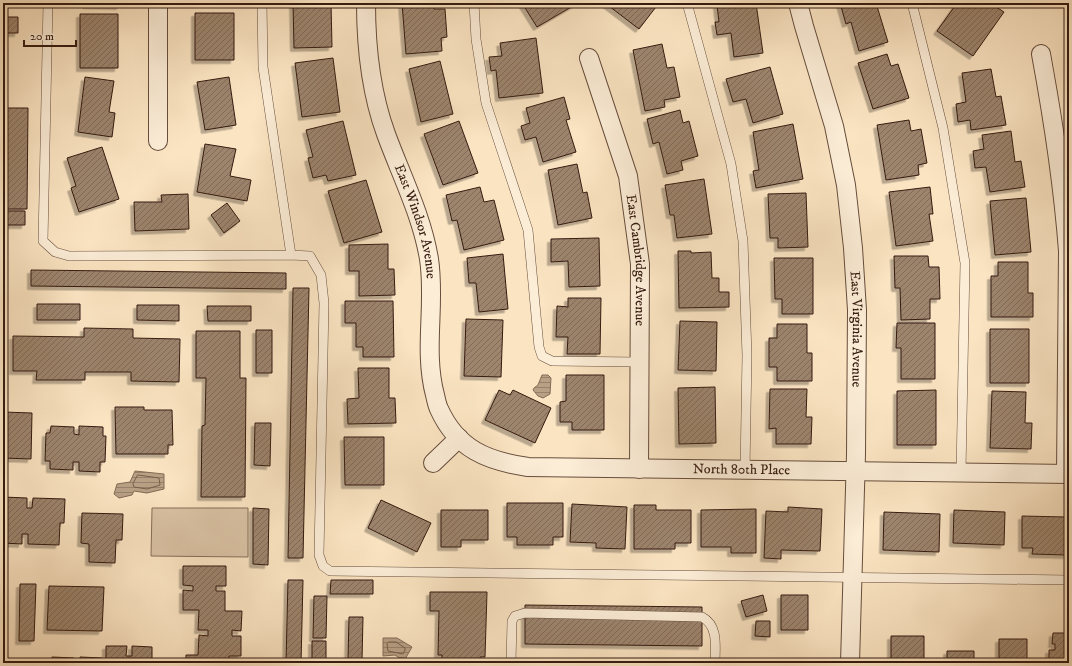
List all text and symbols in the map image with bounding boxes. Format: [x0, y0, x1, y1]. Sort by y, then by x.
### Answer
scale bar [24, 22, 76, 48]
text: 20 m [30, 29, 54, 44]
street label: East Windsor Avenue [390, 162, 440, 279]
street label: East Cambridge Avenue [622, 193, 649, 326]
street label: East Virginia Avenue [846, 270, 866, 388]
street label: North 80th Place [693, 460, 791, 479]

